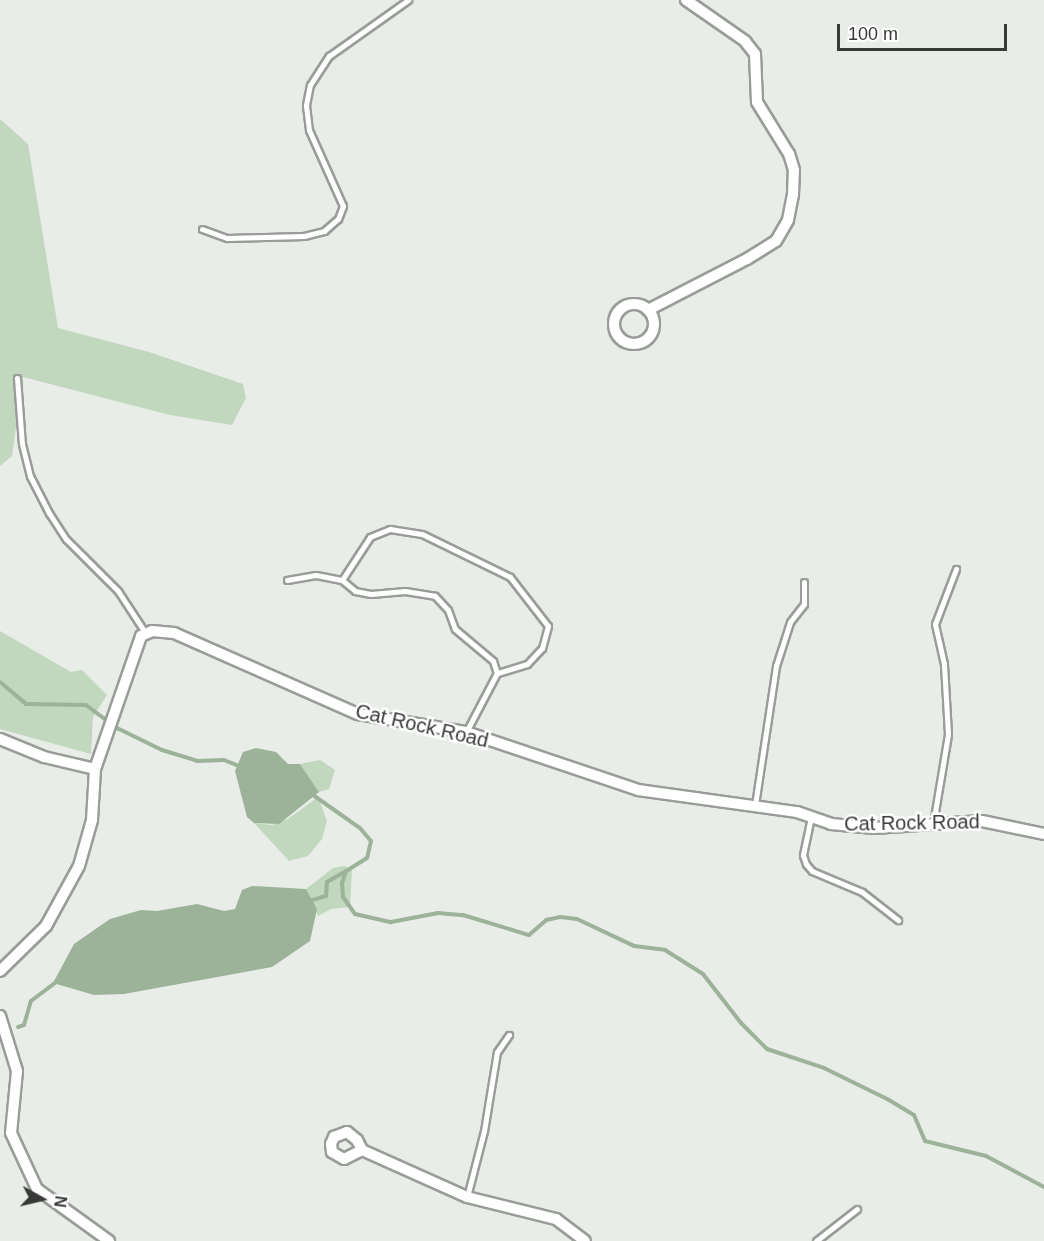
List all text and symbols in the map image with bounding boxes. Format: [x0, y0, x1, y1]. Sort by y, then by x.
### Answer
scale bar [840, 12, 1010, 50]
text: 100 m [848, 24, 898, 44]
street label: Cat Rock Road [353, 699, 491, 753]
street label: Cat Rock Road [844, 810, 980, 836]
north arrow [12, 1169, 72, 1229]
text: N [51, 1195, 70, 1208]

